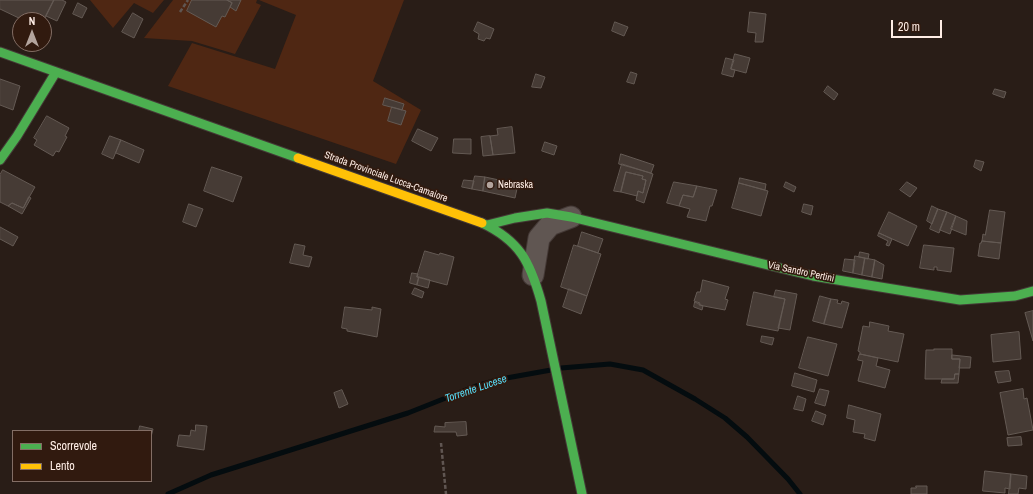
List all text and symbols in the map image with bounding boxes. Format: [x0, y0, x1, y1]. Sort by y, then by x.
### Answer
north arrow [12, 12, 52, 52]
scale bar [893, 12, 944, 38]
text: N [29, 14, 35, 28]
text: 20 m [898, 19, 920, 35]
street label: Strada Provinciale Lucca-Camaiore [323, 149, 449, 205]
place label: Nebraska [498, 179, 533, 191]
marker: Nebraska [485, 180, 495, 190]
street label: Via Sandro Pertini [767, 259, 835, 285]
water label: Torrente Lucese [443, 372, 509, 406]
legend [12, 430, 152, 482]
text: Scorrevole [50, 438, 97, 454]
text: Lento [50, 458, 75, 474]

